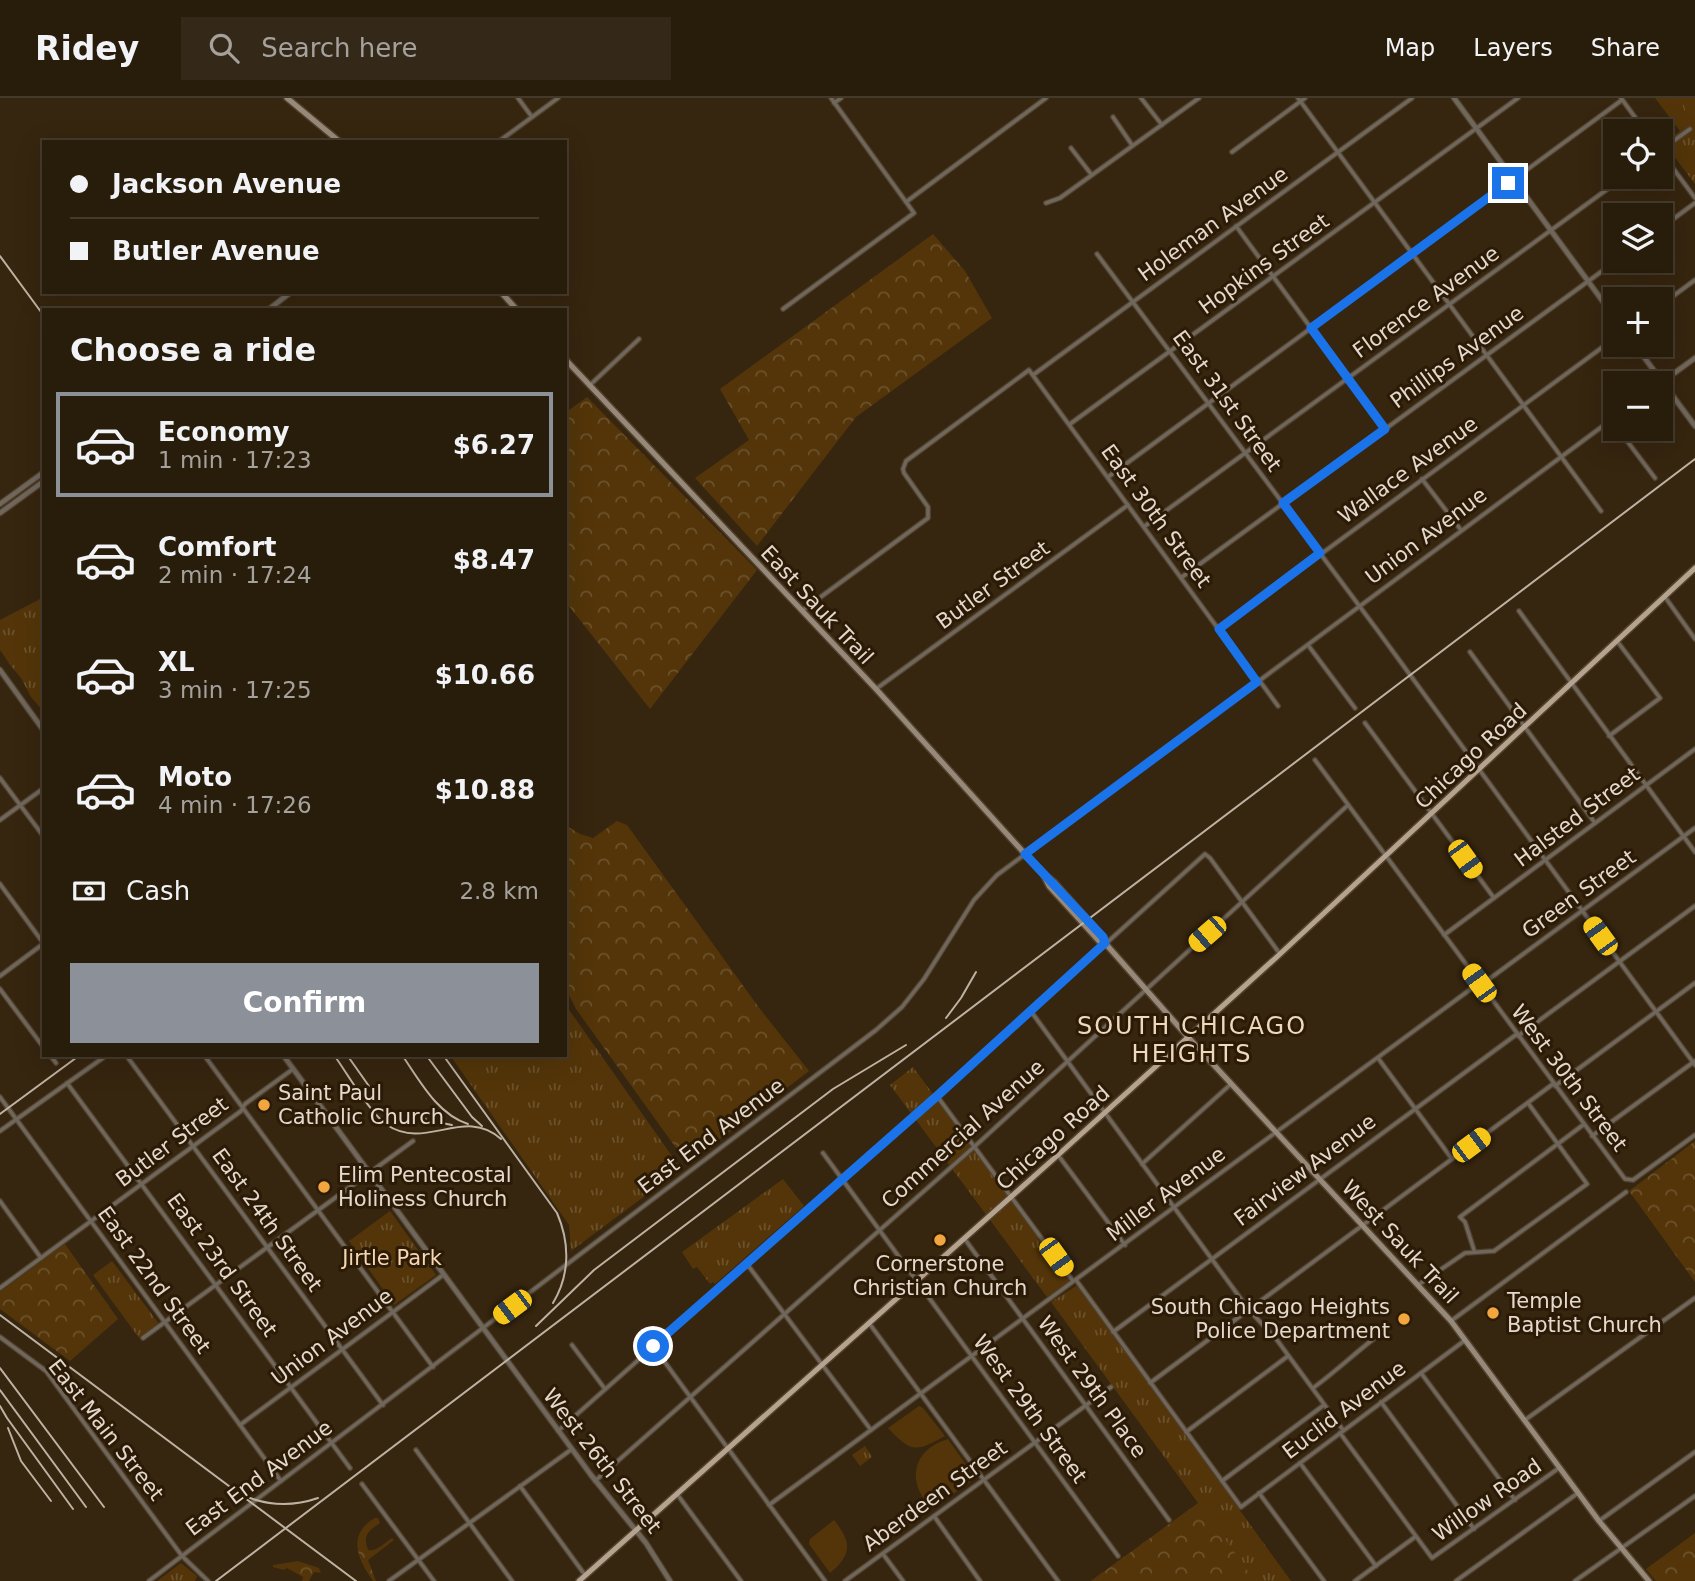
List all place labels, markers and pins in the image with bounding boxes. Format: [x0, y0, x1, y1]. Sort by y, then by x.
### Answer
place label: Saint Paul Catholic Church [278, 1081, 444, 1129]
marker: Saint Paul Catholic Church [256, 1097, 272, 1113]
place label: Elim Pentecostal Holiness Church [338, 1163, 512, 1211]
marker: Elim Pentecostal Holiness Church [316, 1179, 332, 1195]
marker: Cornerstone Christian Church [932, 1232, 948, 1248]
place label: Cornerstone Christian Church [853, 1252, 1027, 1300]
place label: Temple Baptist Church [1506, 1289, 1662, 1337]
place label: South Chicago Heights Police Department [1151, 1295, 1390, 1343]
marker: Temple Baptist Church [1485, 1305, 1501, 1321]
marker: South Chicago Heights Police Department [1396, 1311, 1412, 1327]

